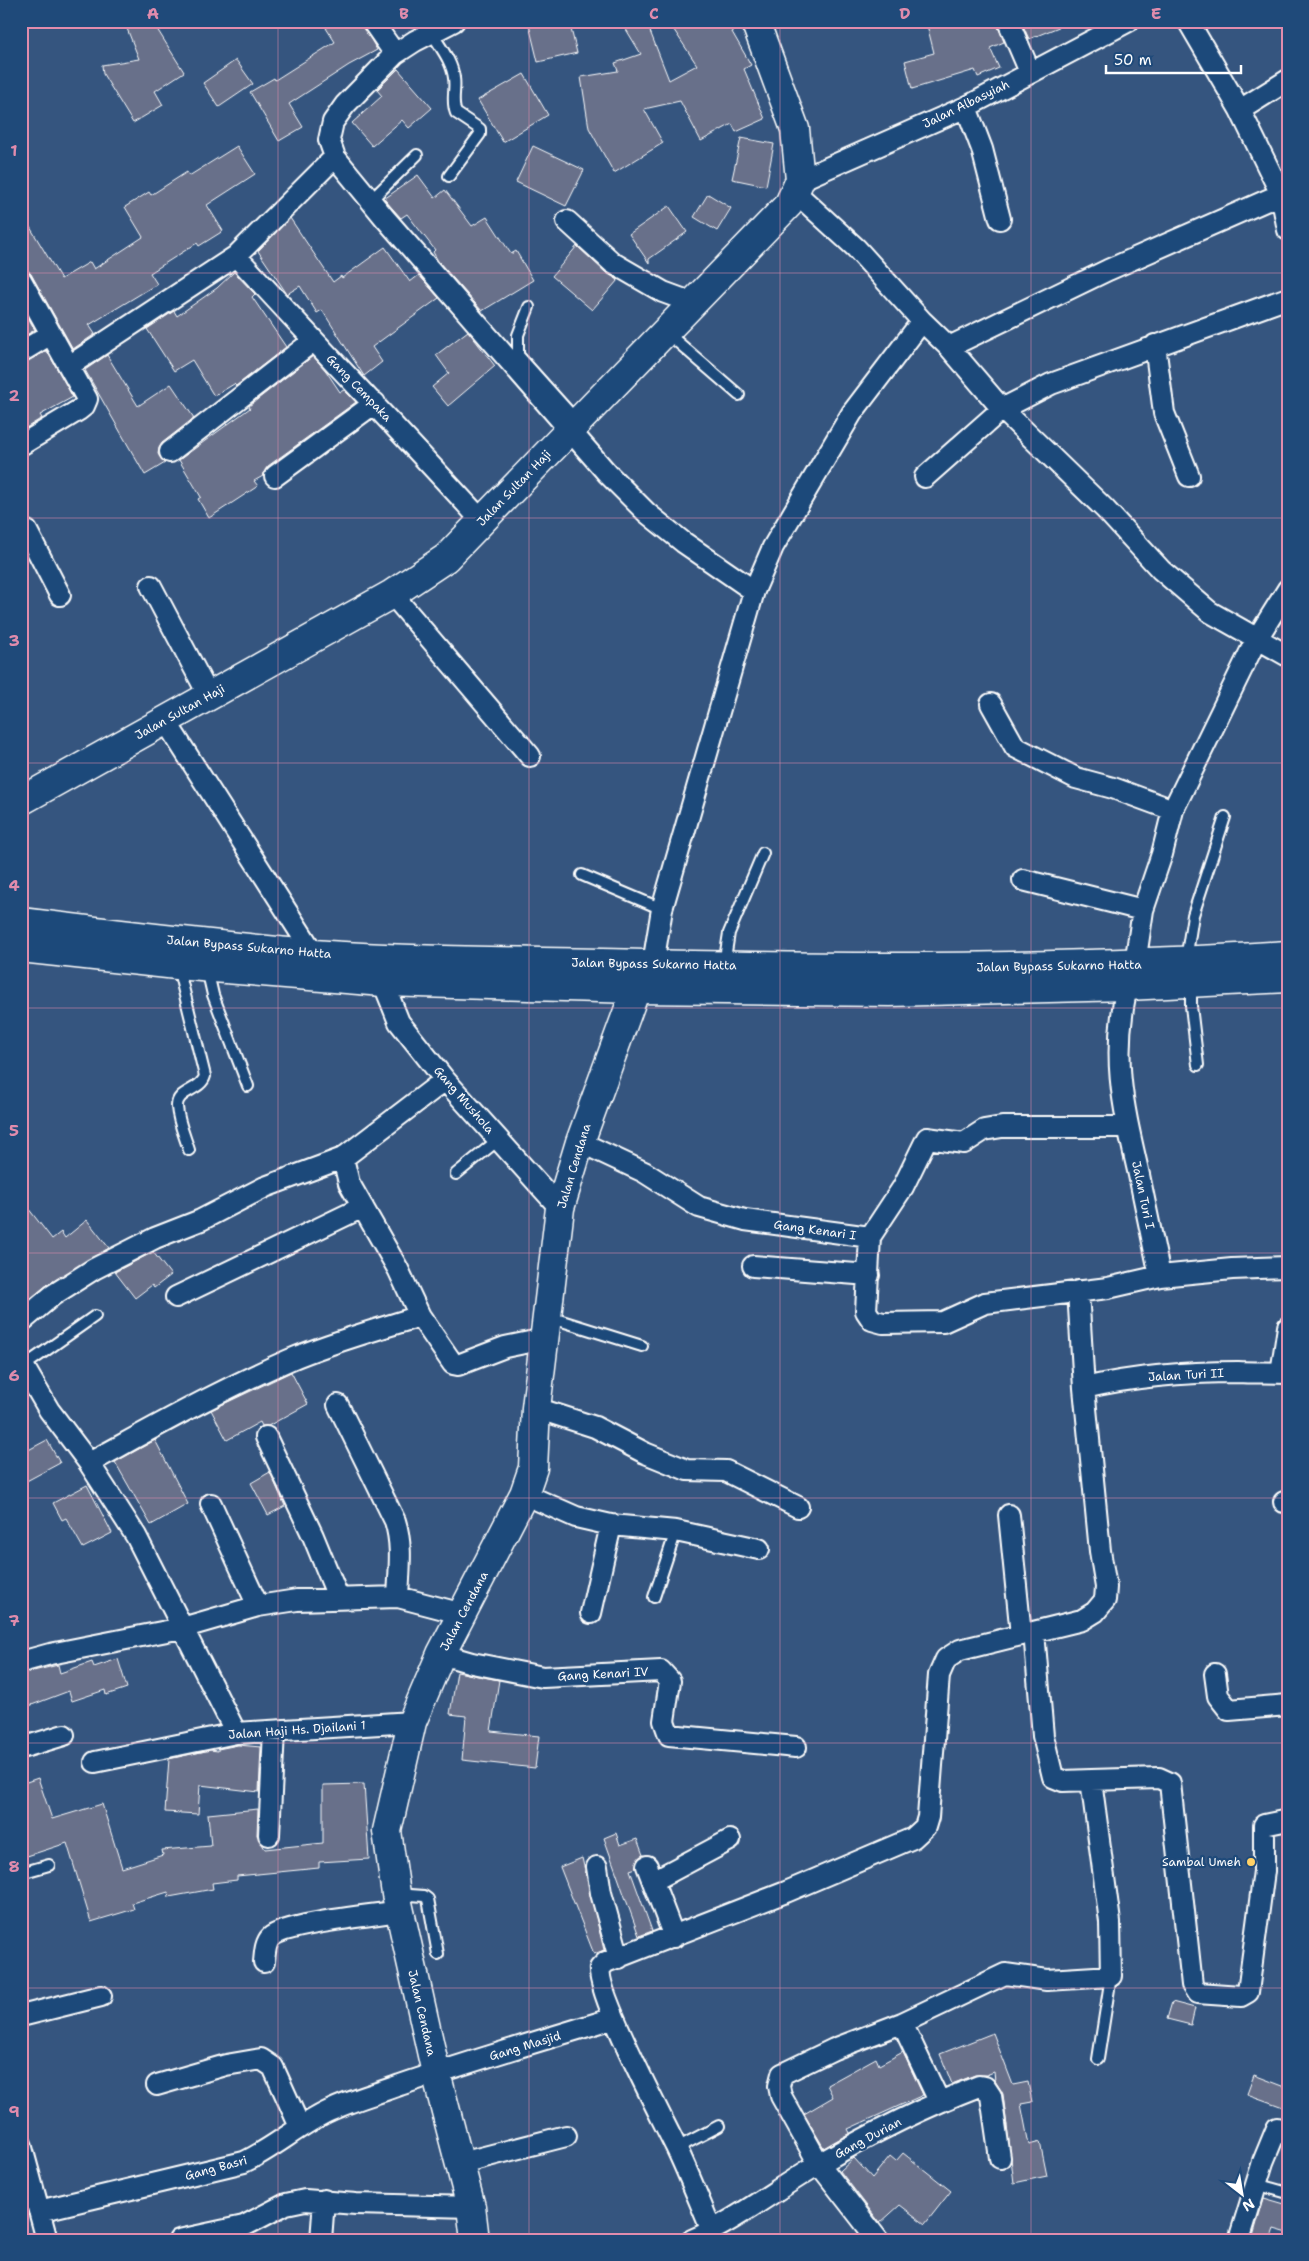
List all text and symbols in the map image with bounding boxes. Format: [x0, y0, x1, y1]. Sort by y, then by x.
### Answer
text: A [147, 3, 159, 24]
text: B [399, 3, 409, 24]
text: C [649, 3, 659, 24]
text: D [899, 3, 911, 24]
text: E [1151, 3, 1161, 24]
scale bar [1106, 42, 1242, 74]
text: 50 m [1114, 50, 1152, 70]
street label: Jalan Albasyiah [920, 76, 1012, 132]
text: 1 [10, 140, 18, 161]
street label: Gang Cempaka [323, 351, 396, 425]
text: 2 [8, 385, 20, 406]
street label: Jalan Sultan Haji [473, 446, 555, 530]
text: 3 [8, 630, 20, 651]
street label: Jalan Sultan Haji [132, 681, 228, 743]
text: 4 [8, 875, 20, 896]
street label: Jalan Bypass Sukarno Hatta [166, 932, 333, 962]
street label: Jalan Bypass Sukarno Hatta [571, 955, 737, 973]
street label: Jalan Bypass Sukarno Hatta [976, 957, 1142, 975]
street label: Gang Mushola [430, 1063, 498, 1138]
text: 5 [9, 1120, 19, 1141]
street label: Jalan Cendana [553, 1121, 595, 1210]
street label: Jalan Turi I [1128, 1159, 1158, 1231]
street label: Gang Kenari I [773, 1216, 858, 1244]
text: 6 [8, 1365, 20, 1386]
street label: Jalan Turi II [1148, 1365, 1225, 1385]
street label: Jalan Cendana [436, 1568, 492, 1654]
text: 7 [8, 1610, 20, 1631]
street label: Gang Kenari IV [557, 1664, 649, 1684]
street label: Jalan Haji Hs. Djailani 1 [228, 1717, 366, 1743]
place label: Sambal Umeh [1162, 1854, 1241, 1870]
text: 8 [8, 1856, 20, 1877]
marker: Sambal Umeh [1245, 1856, 1257, 1868]
street label: Jalan Cendana [404, 1968, 440, 2058]
street label: Gang Masjid [487, 2027, 563, 2064]
text: 9 [8, 2101, 20, 2122]
street label: Gang Durian [832, 2114, 904, 2162]
street label: Gang Basri [183, 2152, 249, 2184]
north arrow [1216, 2168, 1266, 2218]
text: N [1239, 2195, 1258, 2216]

